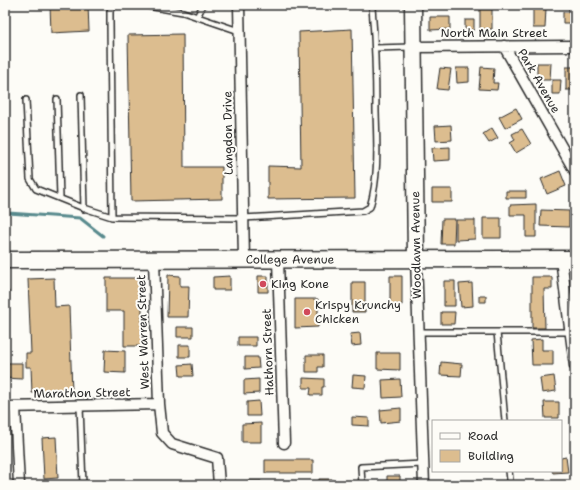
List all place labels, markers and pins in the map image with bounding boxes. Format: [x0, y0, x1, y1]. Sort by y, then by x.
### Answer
place label: King Kone [271, 276, 329, 292]
marker: King Kone [258, 279, 268, 289]
place label: Krispy Krunchy Chicken [315, 297, 401, 327]
marker: Krispy Krunchy Chicken [302, 307, 312, 317]

